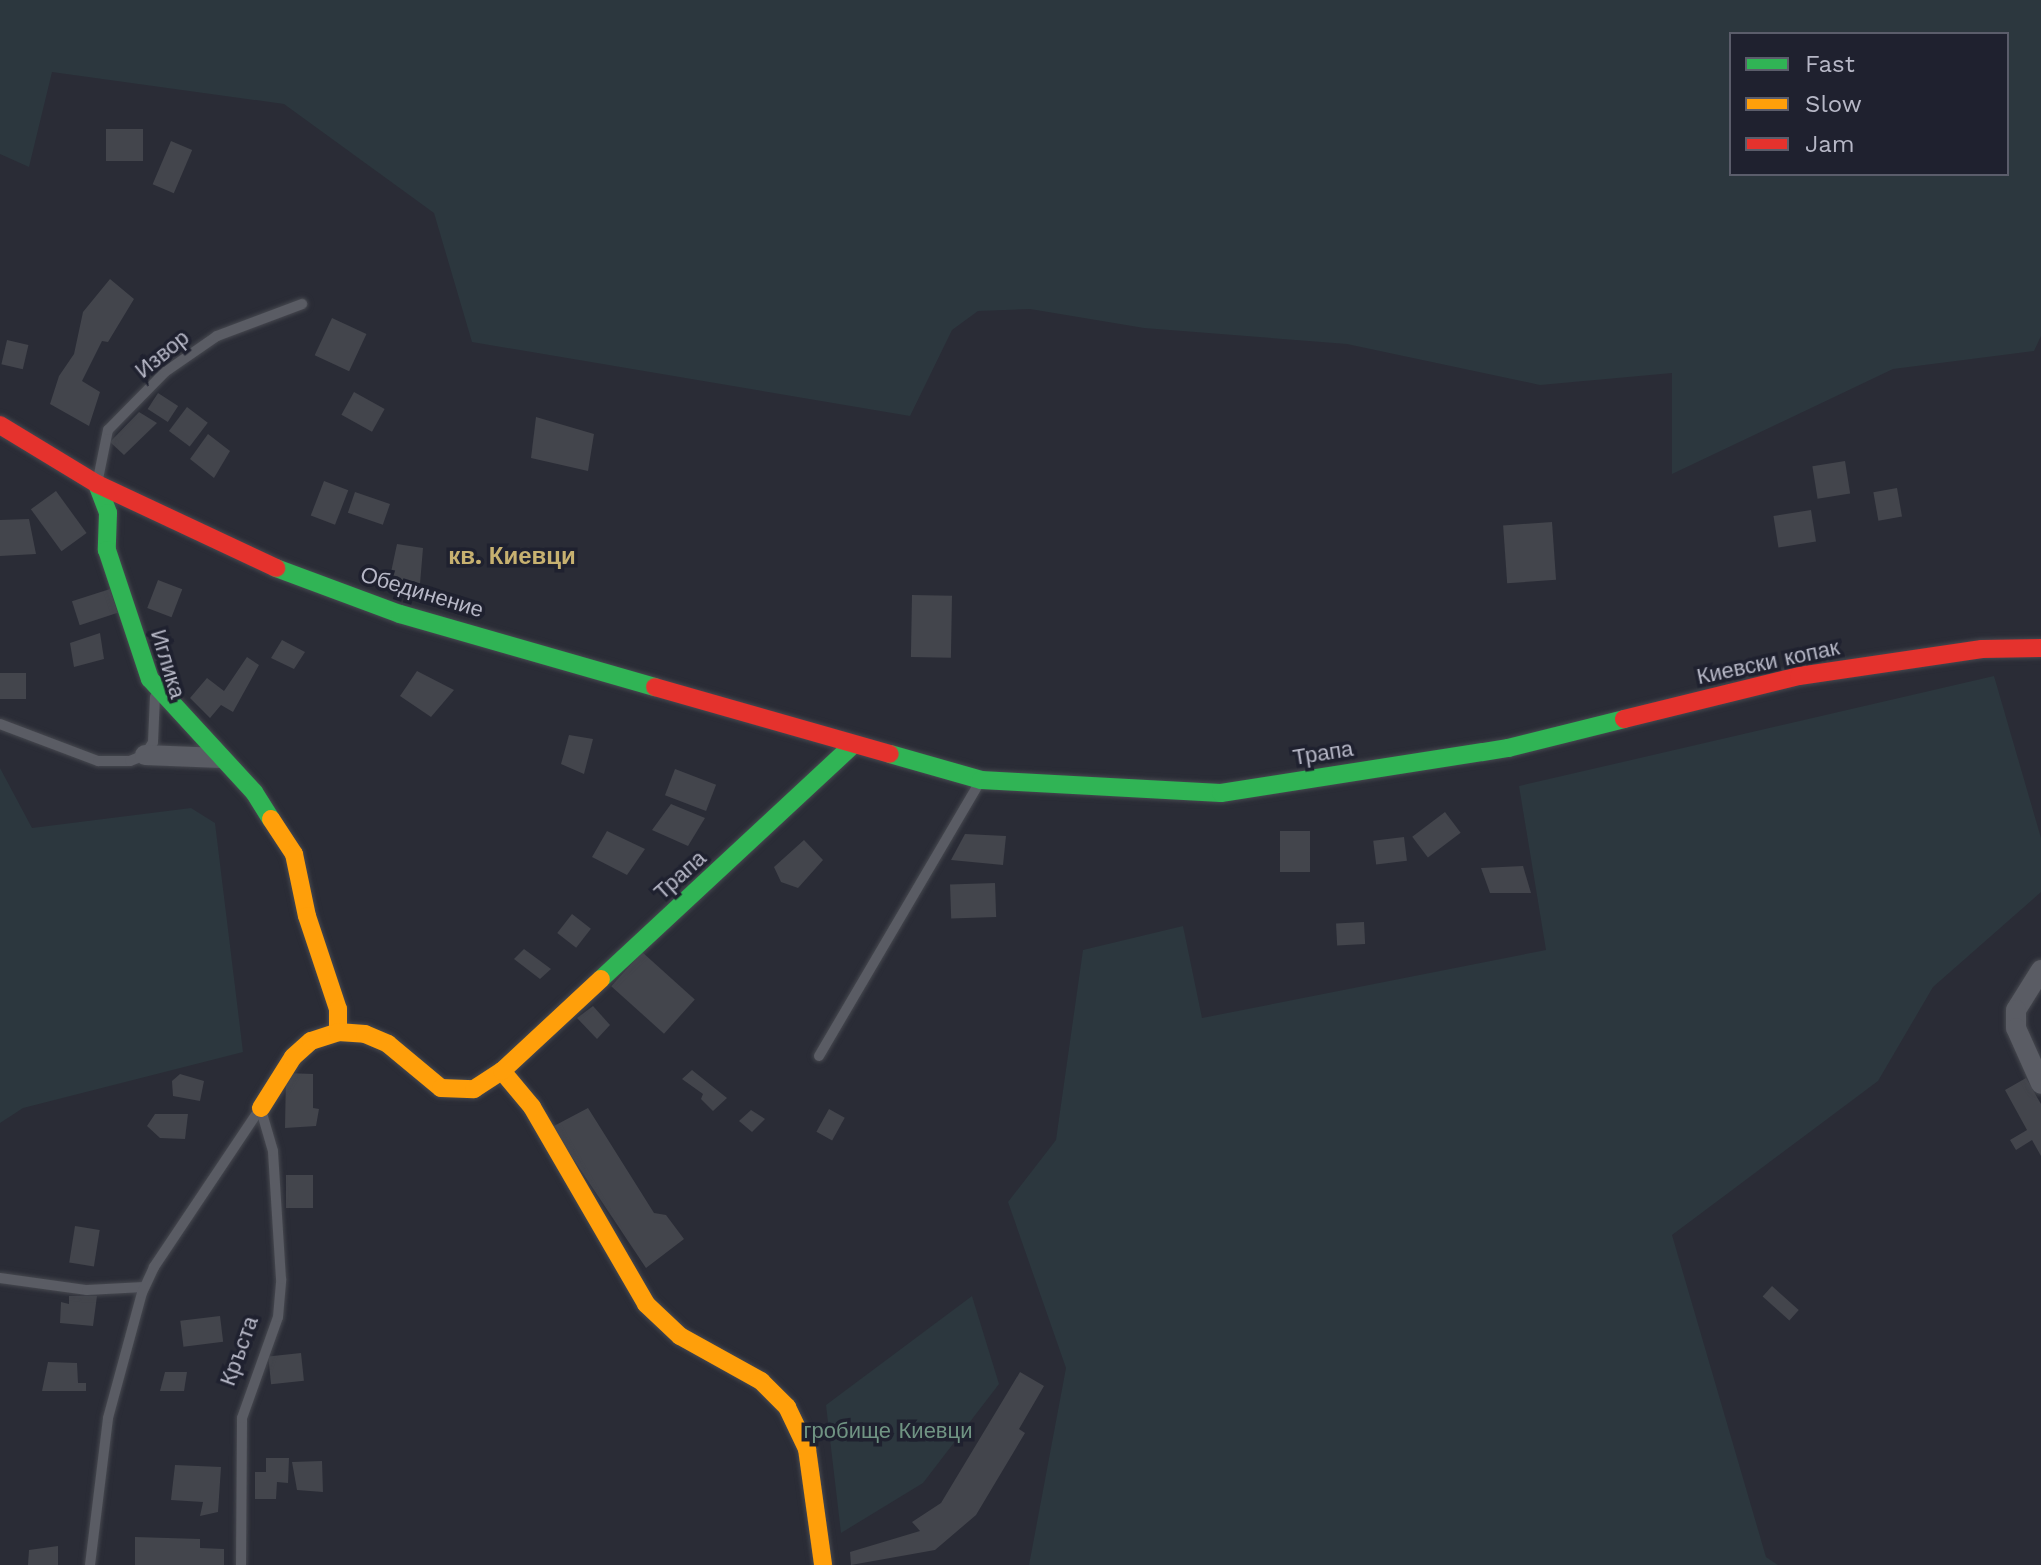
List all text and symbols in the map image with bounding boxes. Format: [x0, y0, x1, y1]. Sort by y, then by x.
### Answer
legend [1729, 32, 2009, 176]
text: Fast [1805, 50, 1855, 78]
text: Slow [1805, 90, 1862, 118]
text: Jam [1805, 130, 1855, 158]
street label: Извор [130, 324, 194, 384]
district label: кв. Киевци [448, 543, 576, 571]
street label: Обединение [357, 561, 487, 623]
street label: Иглика [145, 626, 191, 702]
street label: Киевски копак [1694, 634, 1842, 690]
street label: Трапа [1291, 735, 1355, 771]
street label: Трапа [649, 845, 711, 905]
street label: Кръста [214, 1313, 264, 1389]
park label: гробище Киевци [804, 1418, 972, 1444]

